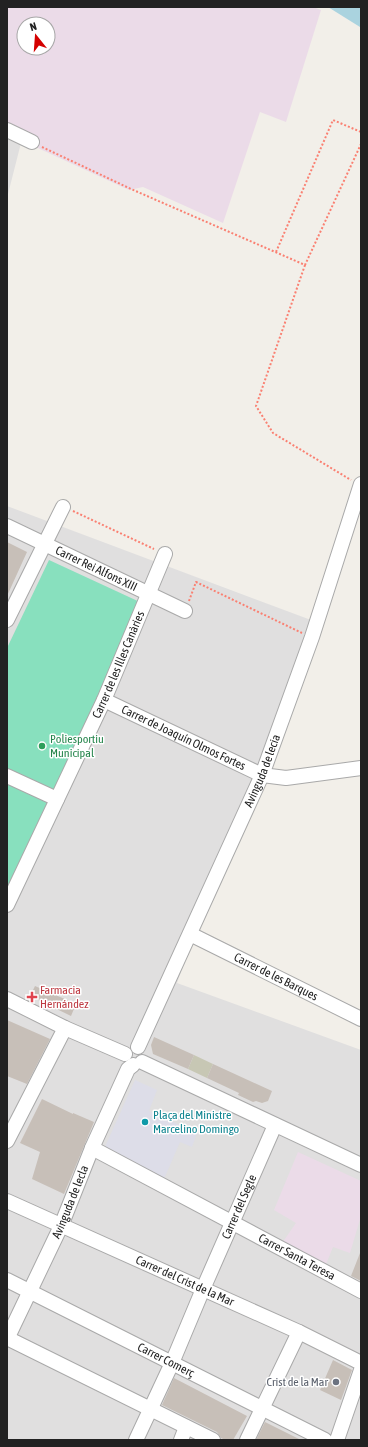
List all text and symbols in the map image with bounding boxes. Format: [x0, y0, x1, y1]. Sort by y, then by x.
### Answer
north arrow [16, 16, 56, 56]
text: N [28, 20, 38, 33]
street label: Carrer Rei Alfons XIII [53, 543, 140, 594]
street label: Carrer de les Illes Canàries [89, 609, 147, 720]
street label: Carrer de Joaquín Olmos Fortes [119, 702, 248, 773]
place label: Poliesportiu Municipal [50, 732, 104, 760]
street label: Avinguda de lecia [241, 732, 283, 809]
marker: Poliesportiu Municipal [37, 741, 47, 751]
street label: Carrer de les Barques [232, 950, 320, 1003]
place label: Farmacia Hernández [40, 983, 89, 1011]
marker: Farmacia Hernández [27, 992, 37, 1002]
place label: Plaça del Ministre Marcelino Domingo [153, 1108, 240, 1136]
marker: Plaça del Ministre Marcelino Domingo [140, 1117, 150, 1127]
street label: Avinguda de lecla [49, 1163, 91, 1241]
street label: Carrer del Segle [219, 1172, 259, 1241]
street label: Carrer Santa Teresa [256, 1231, 338, 1283]
street label: Carrer del Crist de la Mar [134, 1253, 237, 1309]
street label: Carrer Comerç [135, 1340, 197, 1380]
place label: Crist de la Mar [267, 1375, 328, 1389]
marker: Crist de la Mar [331, 1377, 341, 1387]

